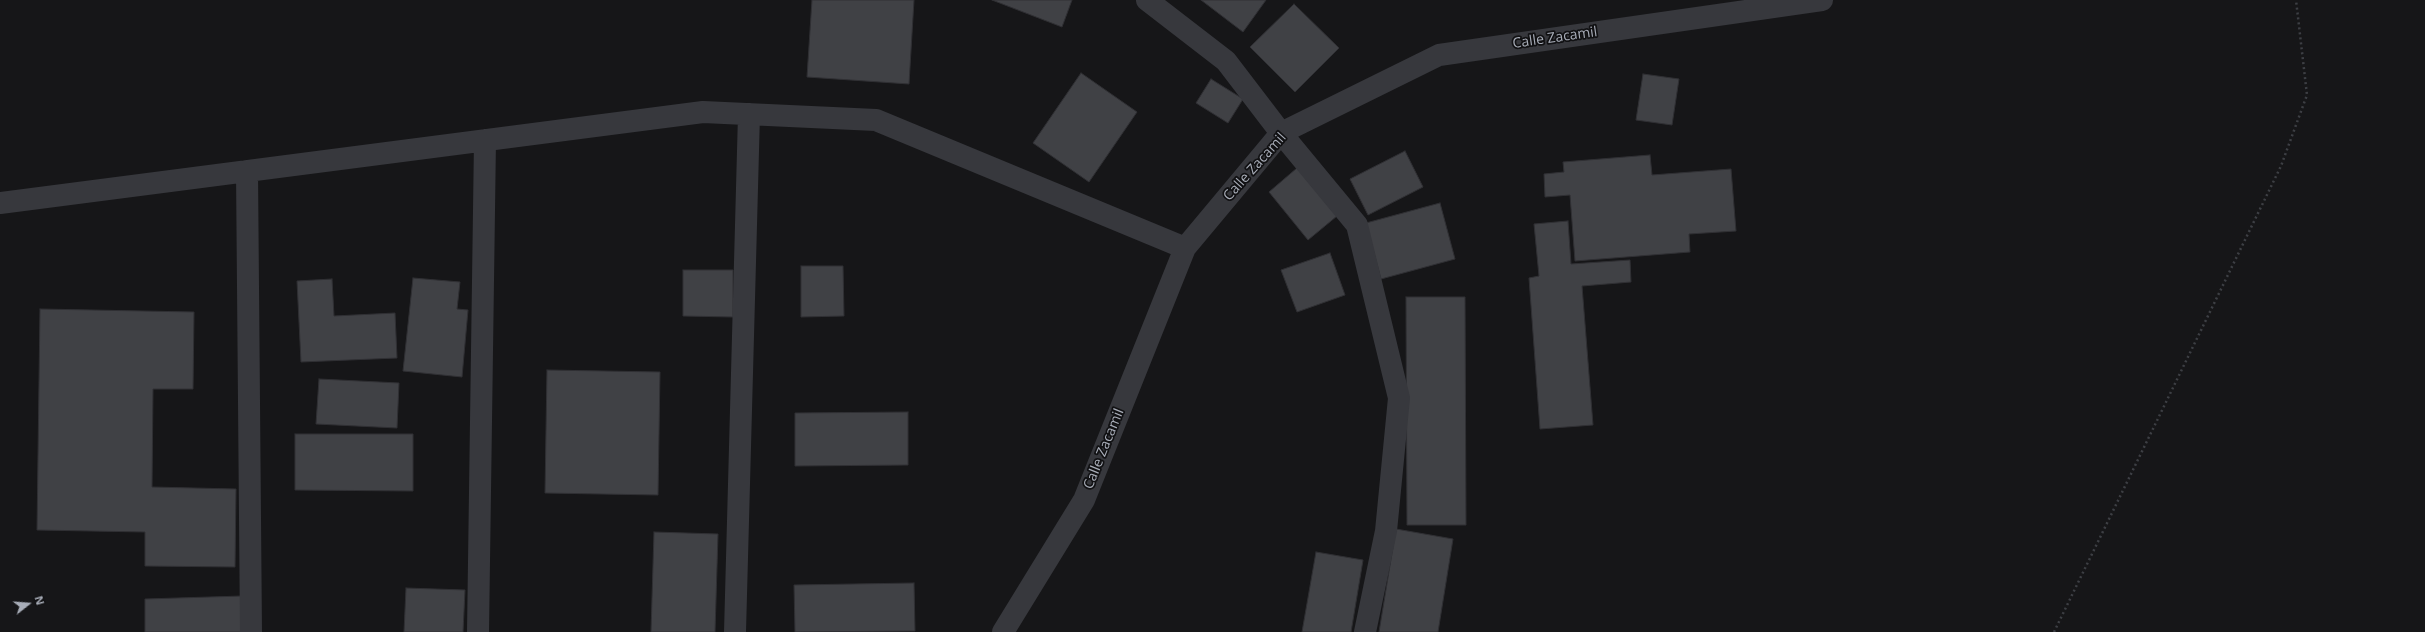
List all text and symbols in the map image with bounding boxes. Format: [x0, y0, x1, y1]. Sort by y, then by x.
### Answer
street label: Calle Zacamil [1512, 24, 1598, 52]
street label: Calle Zacamil [1220, 130, 1290, 204]
street label: Calle Zacamil [1080, 406, 1128, 492]
north arrow [8, 584, 48, 624]
text: N [31, 594, 48, 607]

